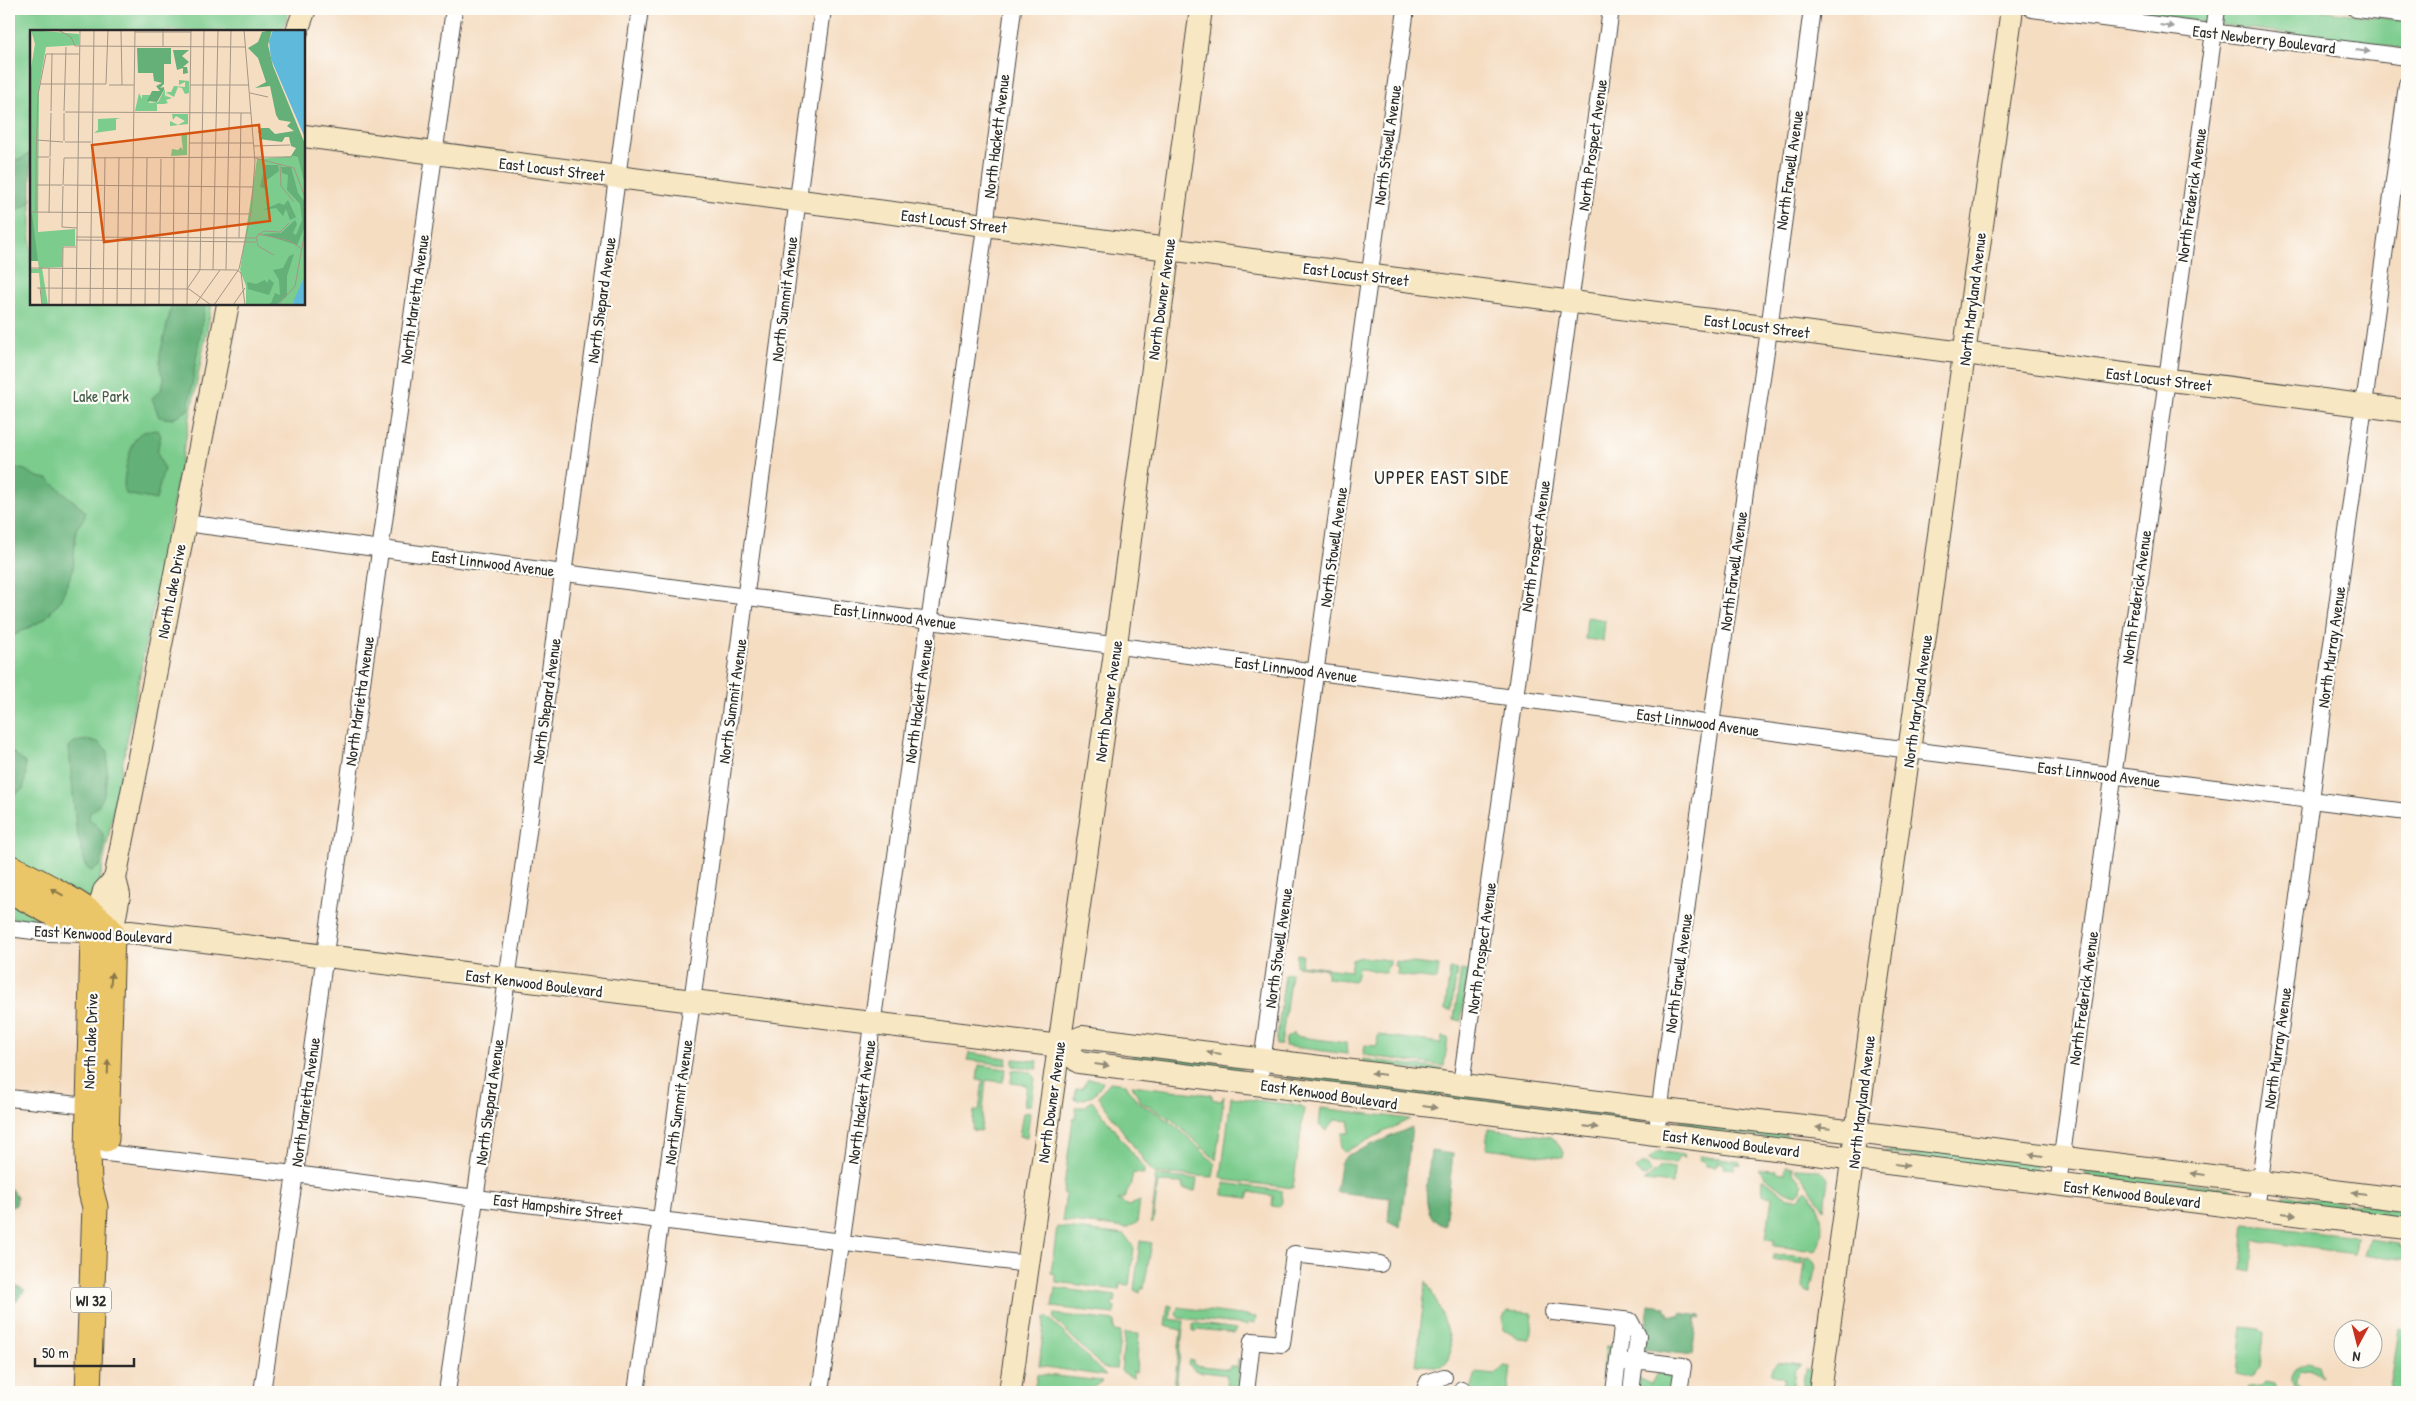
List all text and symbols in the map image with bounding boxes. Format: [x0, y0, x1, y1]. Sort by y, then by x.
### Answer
street label: East Newberry Boulevard [2192, 19, 2336, 59]
one-way arrow [2159, 22, 2175, 30]
inset map [30, 30, 305, 305]
one-way arrow [2355, 47, 2371, 55]
street label: North Hackett Avenue [977, 72, 1015, 200]
street label: North Prospect Avenue [1572, 77, 1612, 212]
street label: North Stowell Avenue [1368, 83, 1406, 207]
street label: North Farwell Avenue [1770, 108, 1808, 231]
street label: North Frederick Avenue [2171, 126, 2211, 263]
street label: East Locust Street [498, 152, 607, 186]
street label: East Locust Street [900, 204, 1009, 238]
street label: North Maryland Avenue [1953, 231, 1991, 367]
street label: North Marietta Avenue [394, 232, 434, 365]
street label: North Shepard Avenue [581, 235, 621, 365]
street label: North Summit Avenue [765, 235, 803, 363]
street label: North Downer Avenue [1142, 236, 1181, 361]
street label: East Locust Street [1302, 257, 1411, 291]
street label: East Locust Street [1703, 309, 1812, 343]
street label: East Locust Street [2105, 362, 2214, 396]
park label: Lake Park [73, 385, 129, 407]
district label: UPPER EAST SIDE [1374, 464, 1510, 490]
street label: North Prospect Avenue [1515, 478, 1555, 613]
street label: North Stowell Avenue [1314, 485, 1352, 609]
street label: North Farwell Avenue [1714, 509, 1752, 632]
street label: North Frederick Avenue [2116, 528, 2156, 665]
street label: North Lake Drive [151, 541, 191, 640]
street label: East Linnwood Avenue [430, 545, 556, 582]
street label: North Murray Avenue [2312, 584, 2351, 709]
street label: East Linnwood Avenue [832, 598, 958, 635]
street label: North Maryland Avenue [1897, 633, 1937, 769]
street label: North Marietta Avenue [339, 634, 379, 767]
street label: North Shepard Avenue [526, 636, 566, 766]
street label: North Summit Avenue [712, 637, 752, 765]
street label: North Hackett Avenue [898, 637, 938, 765]
street label: North Downer Avenue [1089, 638, 1128, 763]
street label: East Linnwood Avenue [1233, 651, 1359, 688]
street label: East Linnwood Avenue [1635, 703, 1761, 742]
street label: East Linnwood Avenue [2036, 756, 2162, 793]
street label: North Prospect Avenue [1461, 880, 1501, 1015]
street label: North Stowell Avenue [1259, 886, 1297, 1010]
one-way arrow [50, 888, 63, 897]
street label: North Farwell Avenue [1659, 911, 1697, 1034]
street label: East Kenwood Boulevard [34, 919, 172, 949]
street label: North Frederick Avenue [2063, 929, 2103, 1066]
street label: East Kenwood Boulevard [464, 964, 604, 1002]
one-way arrow [108, 971, 116, 987]
street label: North Murray Avenue [2258, 985, 2297, 1110]
street label: North Lake Drive [77, 992, 103, 1089]
street label: North Maryland Avenue [1842, 1034, 1880, 1170]
street label: North Marietta Avenue [285, 1035, 325, 1168]
street label: North Shepard Avenue [469, 1037, 509, 1167]
street label: North Summit Avenue [658, 1038, 698, 1166]
street label: North Hackett Avenue [841, 1038, 881, 1166]
street label: North Downer Avenue [1032, 1039, 1071, 1164]
one-way arrow [1206, 1049, 1222, 1057]
one-way arrow [104, 1058, 112, 1074]
one-way arrow [1095, 1061, 1111, 1069]
one-way arrow [1370, 1070, 1386, 1078]
street label: East Kenwood Boulevard [1259, 1074, 1399, 1114]
one-way arrow [1422, 1103, 1438, 1111]
one-way arrow [1584, 1123, 1600, 1131]
street label: East Kenwood Boulevard [1661, 1124, 1801, 1162]
one-way arrow [1815, 1124, 1831, 1132]
one-way arrow [2028, 1151, 2044, 1159]
one-way arrow [1894, 1161, 1910, 1169]
one-way arrow [2189, 1170, 2205, 1178]
street label: East Kenwood Boulevard [2062, 1175, 2202, 1213]
street label: East Hampshire Street [492, 1188, 624, 1226]
one-way arrow [2351, 1190, 2367, 1198]
one-way arrow [2281, 1210, 2297, 1218]
road number: WI 32 [71, 1288, 111, 1312]
north arrow [2334, 1318, 2384, 1368]
scale bar [35, 1336, 134, 1368]
text: 50 m [42, 1342, 69, 1363]
text: N [2351, 1347, 2361, 1367]

